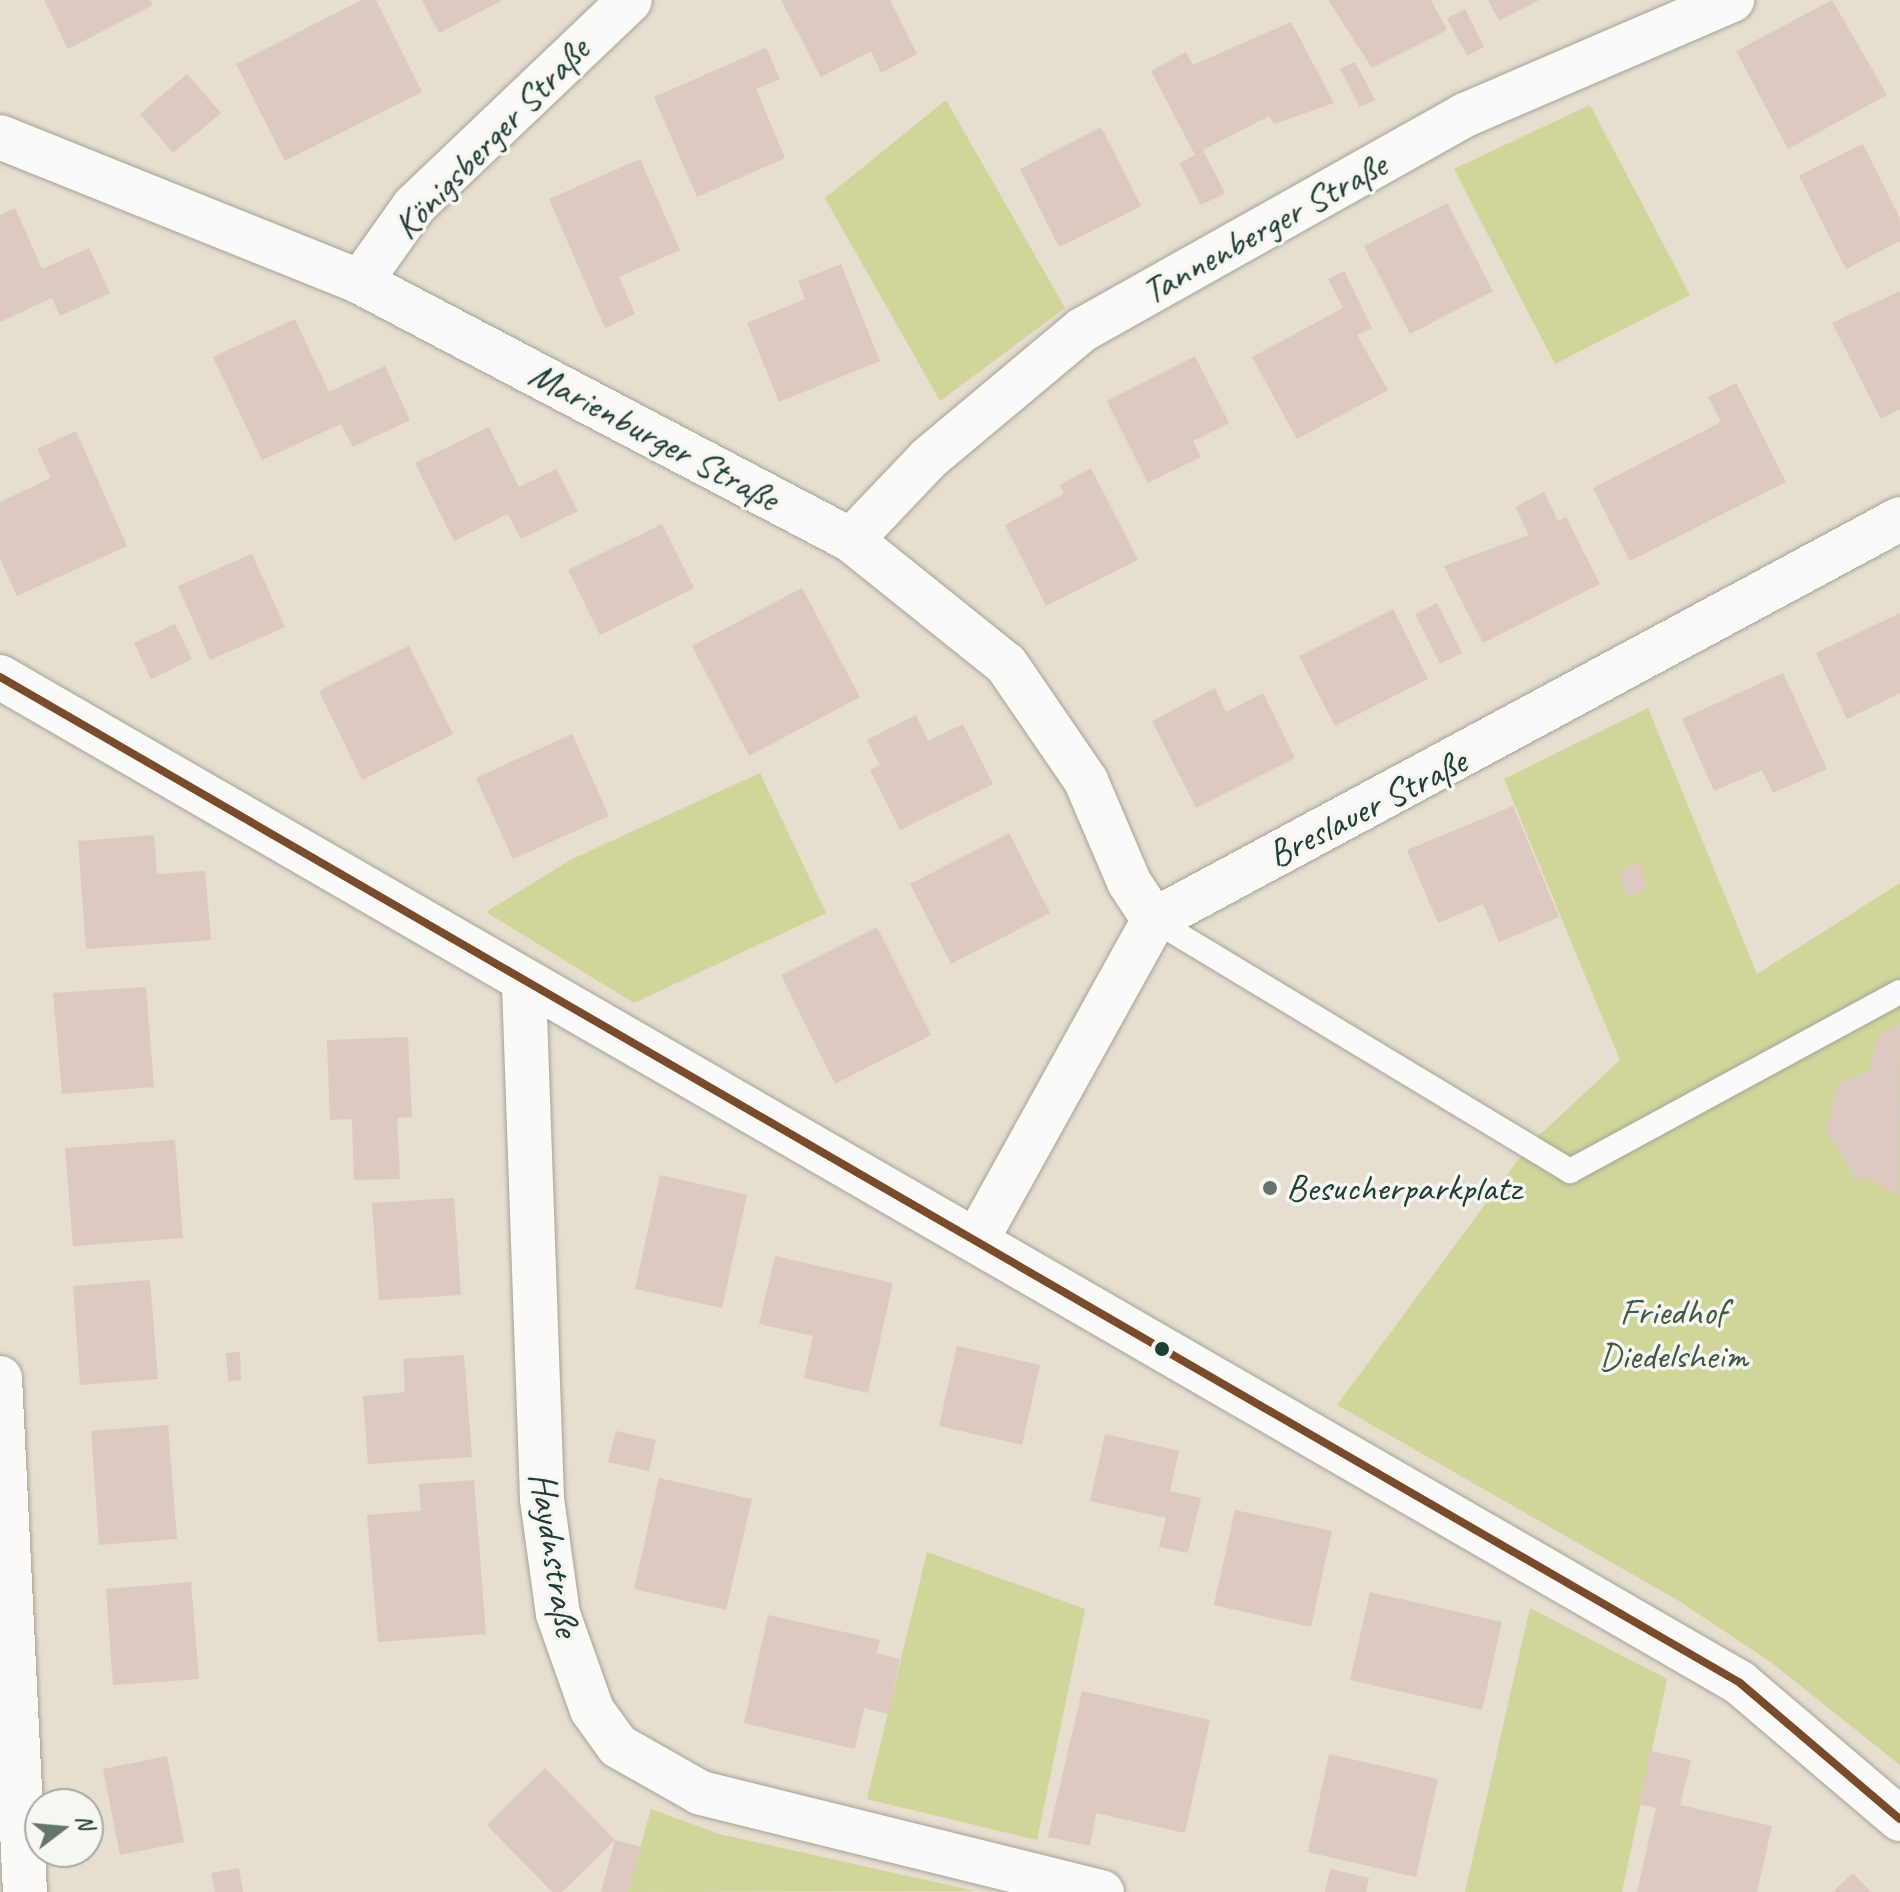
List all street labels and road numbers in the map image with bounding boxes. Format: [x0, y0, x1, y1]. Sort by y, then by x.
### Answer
street label: Königsberger Straße [383, 27, 599, 249]
street label: Tannenberger Straße [1133, 141, 1395, 315]
street label: Marienburger Straße [521, 351, 787, 521]
street label: Breslauer Straße [1259, 738, 1475, 878]
street label: Haydnstraße [520, 1469, 590, 1639]

